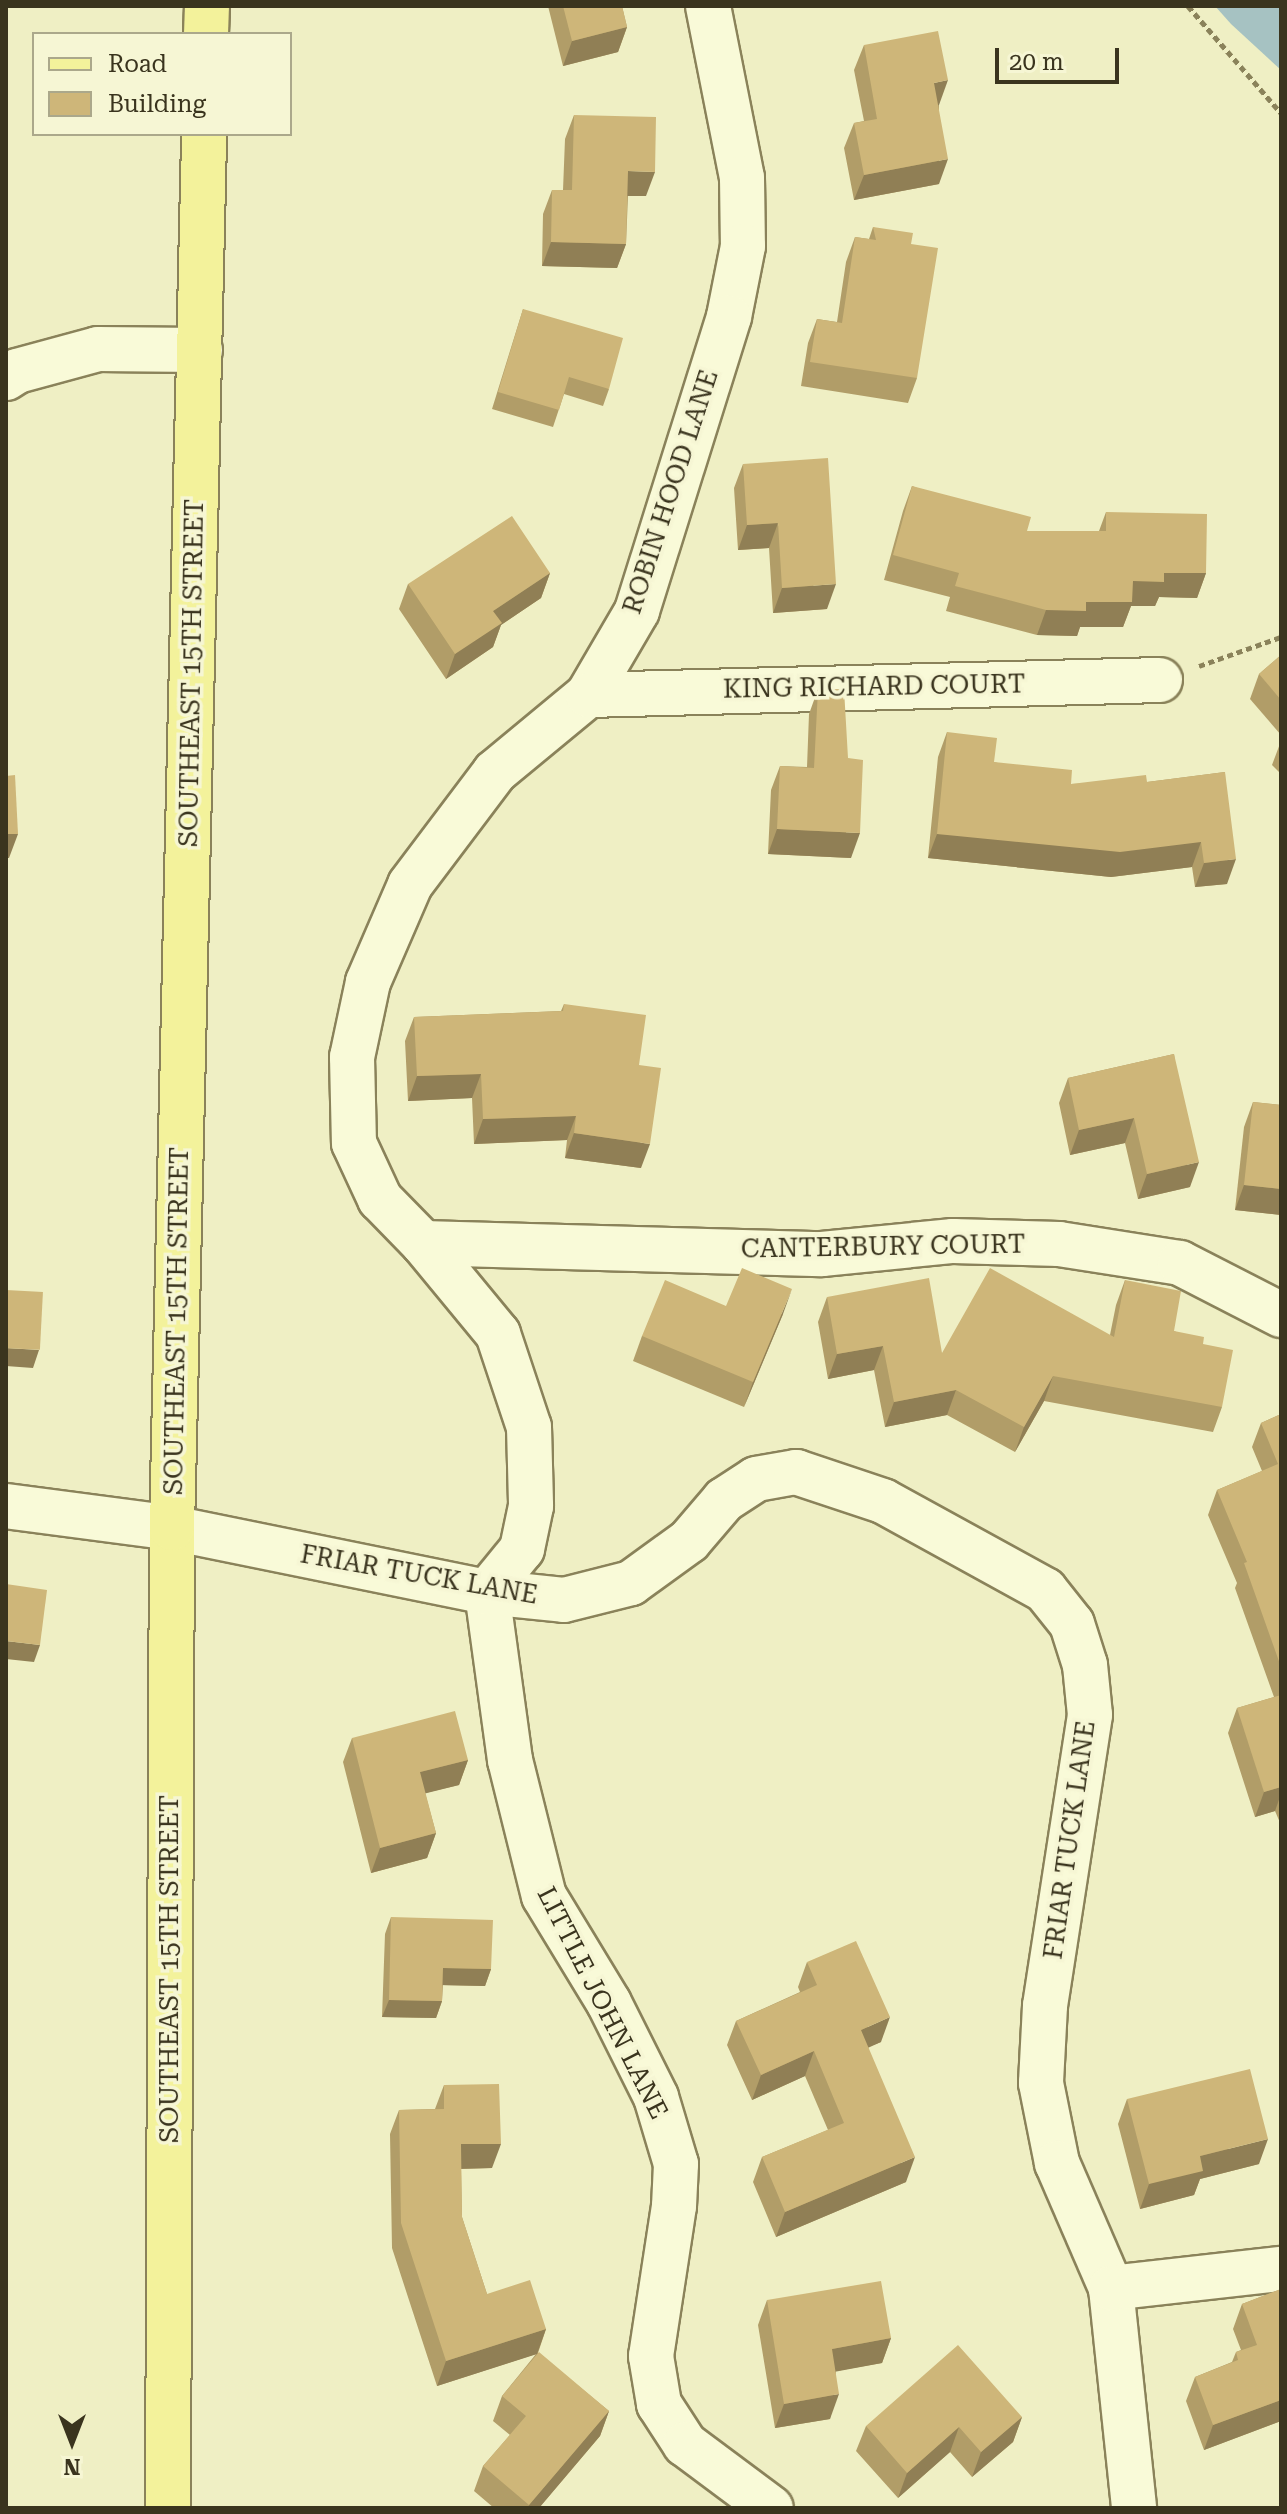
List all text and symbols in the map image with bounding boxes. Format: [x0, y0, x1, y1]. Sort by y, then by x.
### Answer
legend [32, 32, 292, 136]
scale bar [999, 32, 1123, 82]
text: 20 m [1009, 48, 1064, 76]
text: Road [108, 50, 167, 78]
text: Building [108, 90, 206, 118]
street label: ROBIN HOOD LANE [617, 366, 725, 618]
street label: SOUTHEAST 15TH STREET [173, 499, 211, 847]
street label: KING RICHARD COURT [723, 669, 1025, 705]
street label: SOUTHEAST 15TH STREET [158, 1147, 196, 1495]
street label: CANTERBURY COURT [741, 1229, 1025, 1265]
street label: FRIAR TUCK LANE [298, 1539, 540, 1611]
street label: FRIAR TUCK LANE [1038, 1719, 1102, 1961]
street label: SOUTHEAST 15TH STREET [154, 1795, 186, 2143]
street label: LITTLE JOHN LANE [530, 1882, 674, 2124]
north arrow [32, 2402, 112, 2482]
text: N [64, 2454, 80, 2479]

